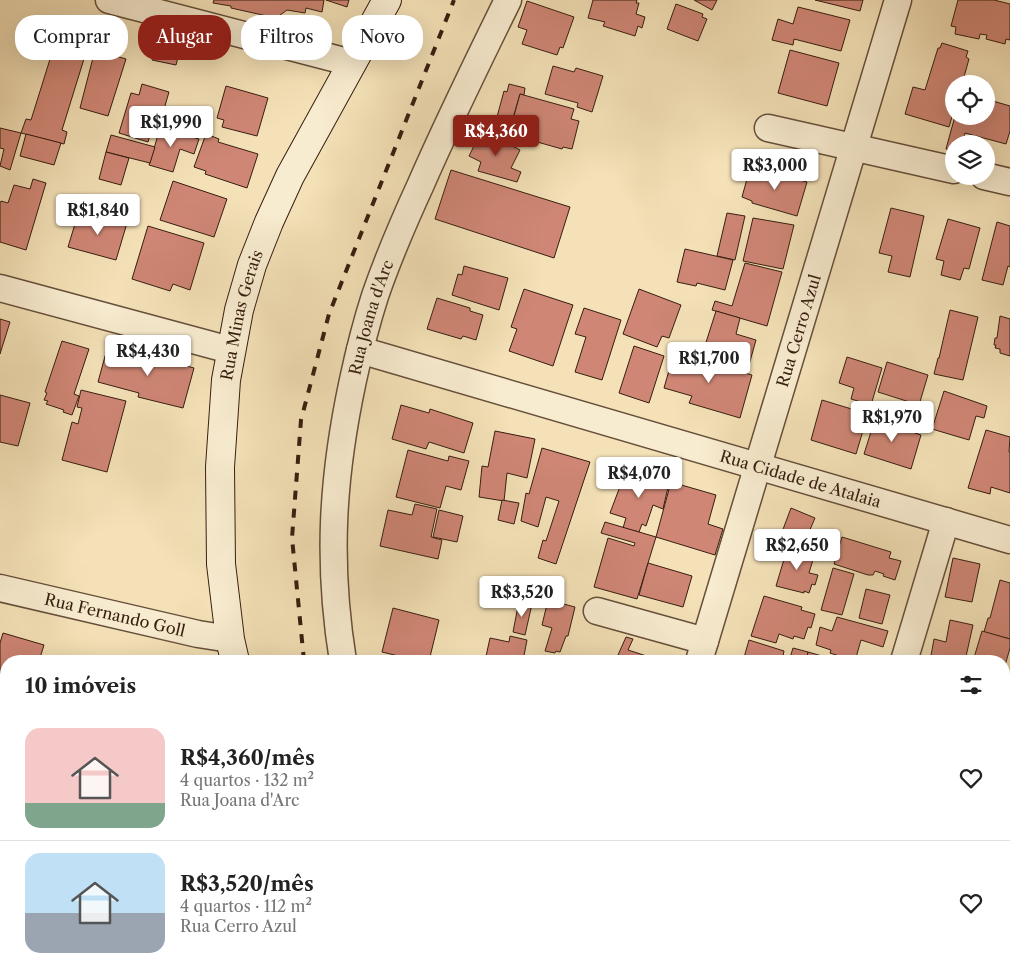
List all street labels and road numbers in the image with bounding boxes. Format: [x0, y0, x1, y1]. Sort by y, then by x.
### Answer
street label: Rua Minas Gerais [216, 247, 267, 382]
street label: Rua Joana d'Arc [344, 257, 397, 377]
street label: Rua Cerro Azul [772, 272, 825, 389]
street label: Rua Cidade de Atalaia [718, 446, 884, 512]
street label: Rua Fernando Goll [42, 589, 188, 641]

